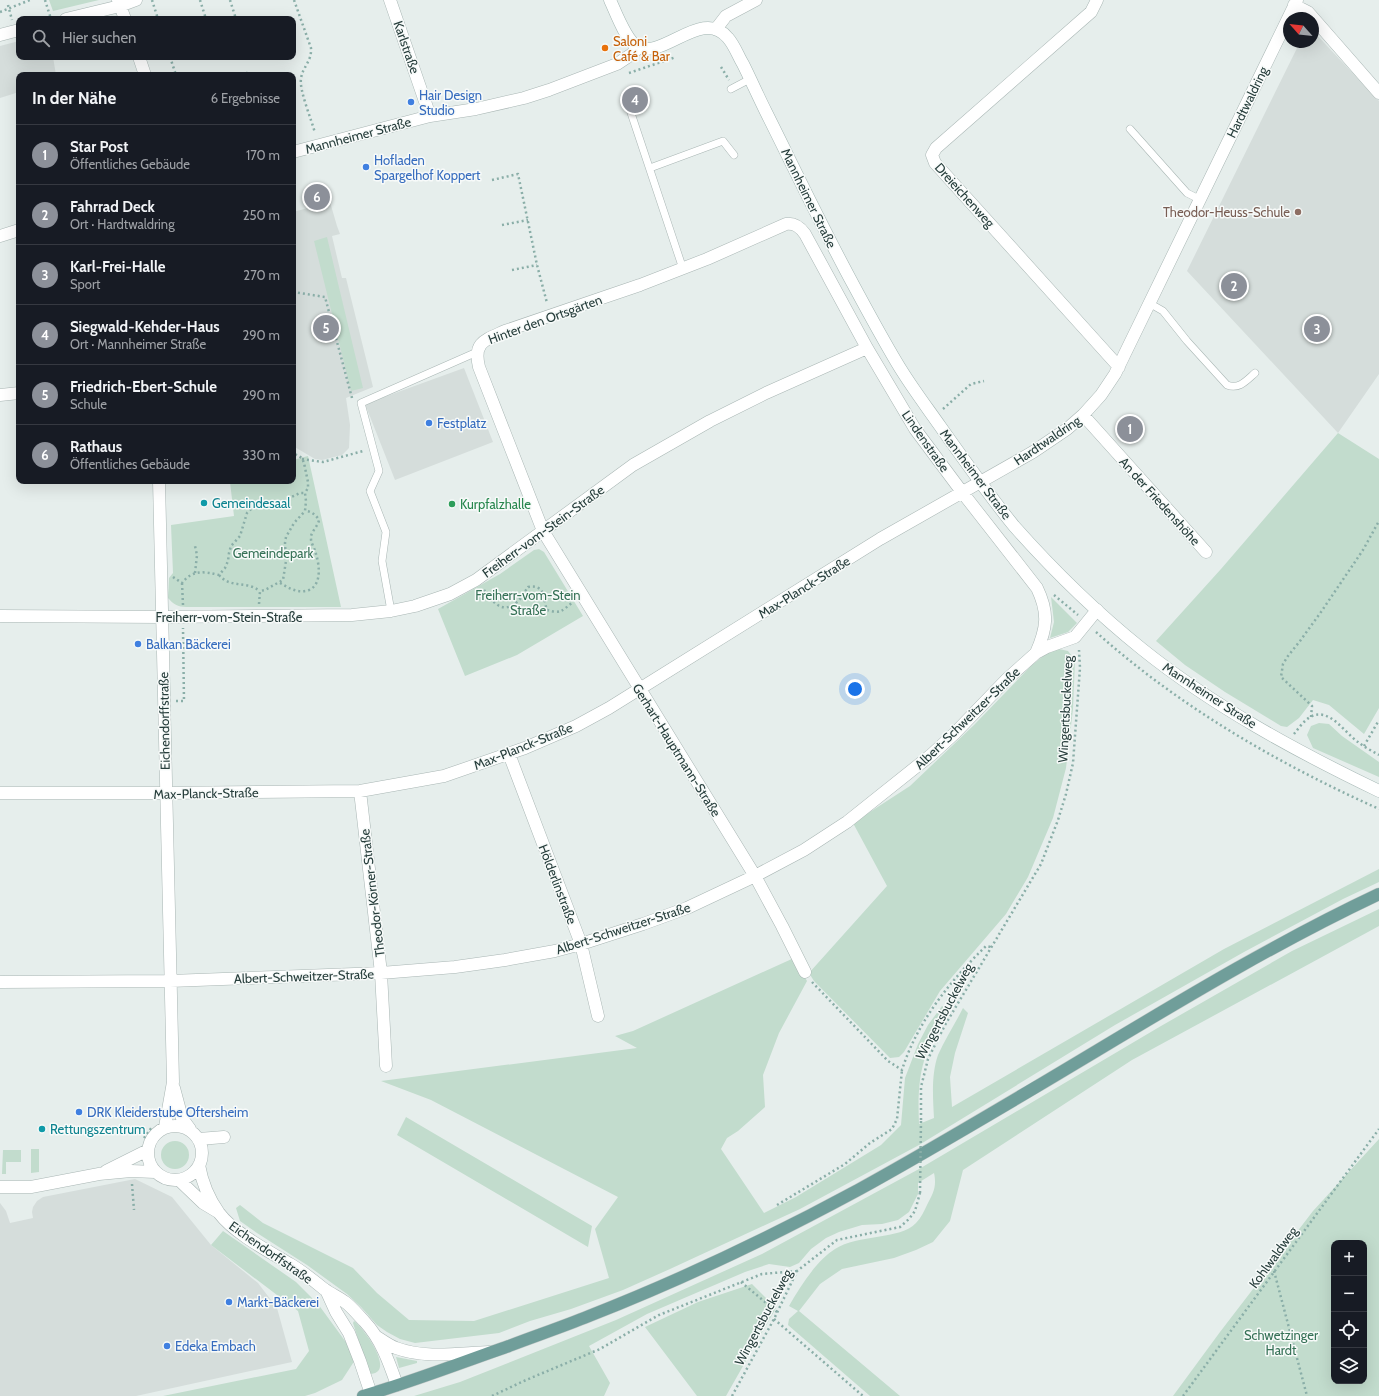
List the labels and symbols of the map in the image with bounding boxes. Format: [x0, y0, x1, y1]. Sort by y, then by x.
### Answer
north arrow [1283, 12, 1319, 48]
street label: Karlstraße [391, 18, 424, 76]
place label: Saloni Café & Bar [613, 33, 671, 64]
marker: Saloni Café & Bar [600, 43, 610, 53]
street label: Hardtwaldring [1223, 63, 1271, 140]
pin: 4 [622, 85, 648, 115]
place label: Hair Design Studio [419, 87, 482, 118]
marker: Hair Design Studio [406, 97, 416, 107]
street label: Mannheimer Straße [303, 113, 413, 157]
street label: Mannheimer Straße [778, 146, 840, 251]
place label: Hofladen Spargelhof Koppert [374, 152, 481, 183]
street label: Dreieichenweg [932, 159, 999, 231]
marker: Hofladen Spargelhof Koppert [361, 162, 371, 172]
pin: 6 [304, 182, 330, 212]
place label: Theodor-Heuss-Schule [1163, 204, 1290, 220]
marker: Theodor-Heuss-Schule [1293, 207, 1303, 217]
pin: 2 [1221, 271, 1247, 301]
street label: Hinter den Ortsgärten [486, 291, 604, 347]
pin: 5 [313, 313, 339, 343]
pin: 3 [1304, 314, 1330, 344]
street label: Lindenstraße [899, 407, 953, 475]
street label: Hardtwaldring [1010, 411, 1084, 468]
pin: 1 [1117, 414, 1143, 444]
place label: Festplatz [437, 415, 487, 431]
marker: Festplatz [424, 418, 434, 428]
street label: Mannheimer Straße [937, 426, 1015, 523]
street label: An der Friedenshöhe [1116, 454, 1204, 549]
street label: Freiherr-vom-Stein-Straße [479, 481, 607, 581]
place label: Gemeindesaal [212, 495, 290, 511]
place label: Kurpfalzhalle [460, 496, 531, 512]
marker: Gemeindesaal [199, 498, 209, 508]
marker: Kurpfalzhalle [447, 499, 457, 509]
park label: Gemeindepark [233, 545, 314, 561]
street label: Max-Planck-Straße [755, 552, 853, 622]
park label: Freiherr-vom-Stein Straße [475, 587, 581, 618]
street label: Freiherr-vom-Stein-Straße [156, 609, 303, 625]
place label: Balkan Bäckerei [146, 636, 231, 652]
marker: Balkan Bäckerei [133, 639, 143, 649]
street label: Wingertsbuckelweg [1054, 655, 1076, 763]
street label: Mannheimer Straße [1160, 659, 1260, 732]
street label: Albert-Schweitzer-Straße [911, 663, 1023, 772]
street label: Eichendorffstraße [155, 671, 173, 770]
your location [845, 679, 865, 699]
street label: Gerhart-Hauptmann-Straße [629, 680, 725, 820]
street label: Max-Planck-Straße [471, 719, 575, 773]
street label: Max-Planck-Straße [153, 784, 259, 802]
street label: Theodor-Körner-Straße [356, 828, 388, 958]
street label: Hölderlinstraße [535, 842, 581, 927]
street label: Albert-Schweitzer-Straße [554, 899, 692, 957]
street label: Wingertsbuckelweg [912, 960, 976, 1062]
street label: Albert-Schweitzer-Straße [234, 966, 375, 986]
place label: DRK Kleiderstube Oftersheim [87, 1104, 248, 1120]
marker: DRK Kleiderstube Oftersheim [74, 1107, 84, 1117]
place label: Rettungszentrum [50, 1121, 145, 1137]
marker: Rettungszentrum [37, 1124, 47, 1134]
street label: Eichendorffstraße [226, 1217, 316, 1287]
street label: Kohlwaldweg [1245, 1223, 1301, 1291]
street label: Wingertsbuckelweg [731, 1266, 795, 1368]
place label: Markt-Bäckerei [237, 1294, 319, 1310]
marker: Markt-Bäckerei [224, 1297, 234, 1307]
park label: Schwetzinger Hardt [1244, 1327, 1319, 1358]
place label: Edeka Embach [175, 1338, 256, 1354]
marker: Edeka Embach [162, 1341, 172, 1351]

